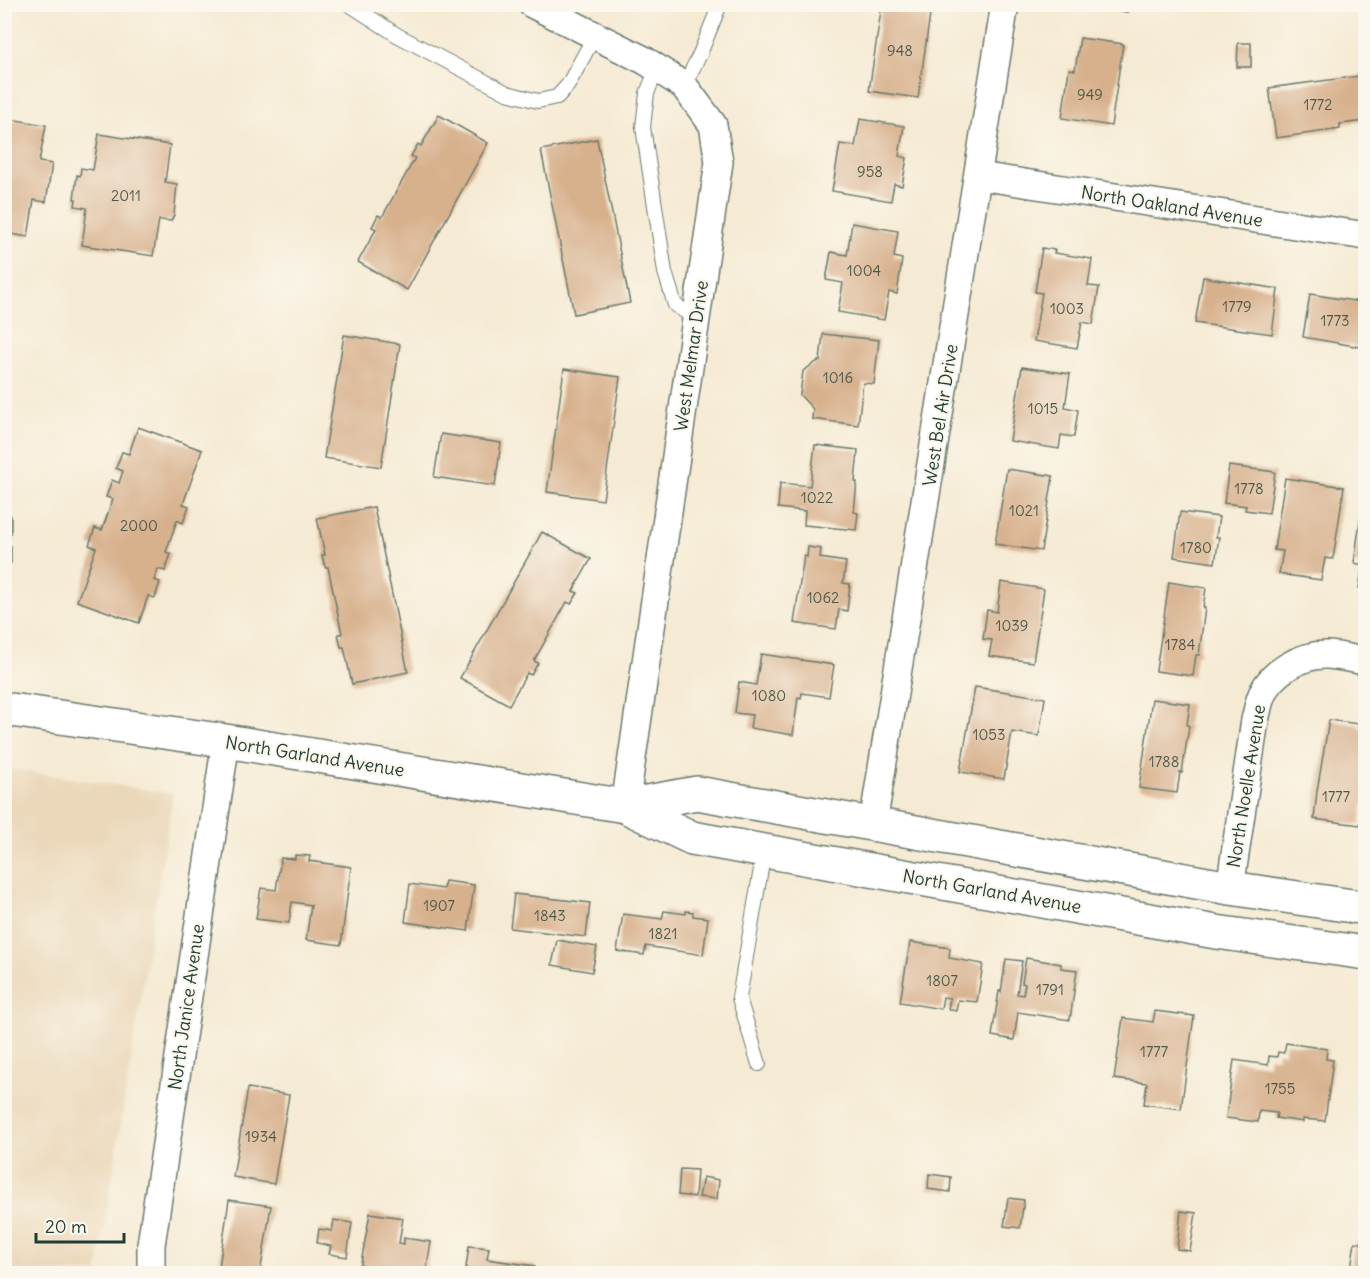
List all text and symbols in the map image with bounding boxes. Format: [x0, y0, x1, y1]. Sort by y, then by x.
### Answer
house number: 948 [887, 41, 913, 60]
house number: 949 [1077, 85, 1103, 104]
house number: 1772 [1304, 95, 1332, 114]
house number: 958 [857, 162, 883, 181]
street label: North Oakland Avenue [1079, 180, 1265, 232]
house number: 2011 [111, 186, 141, 205]
house number: 1004 [847, 261, 882, 280]
street label: West Melmar Drive [669, 279, 713, 433]
house number: 1779 [1222, 297, 1252, 316]
house number: 1003 [1050, 299, 1084, 318]
house number: 1773 [1320, 311, 1350, 330]
street label: West Bel Air Drive [917, 342, 963, 488]
house number: 1016 [823, 368, 853, 387]
house number: 1015 [1028, 399, 1058, 418]
house number: 1778 [1234, 479, 1264, 498]
house number: 1022 [801, 488, 833, 507]
house number: 1021 [1009, 501, 1039, 520]
house number: 2000 [120, 516, 158, 535]
house number: 1780 [1180, 538, 1212, 557]
house number: 1062 [807, 588, 839, 607]
house number: 1039 [996, 616, 1028, 635]
house number: 1784 [1165, 635, 1196, 654]
house number: 1080 [752, 686, 786, 705]
street label: North Noelle Avenue [1222, 703, 1270, 869]
house number: 1053 [973, 725, 1005, 744]
street label: North Garland Avenue [224, 730, 406, 782]
house number: 1788 [1149, 752, 1179, 771]
house number: 1777 [1322, 787, 1350, 806]
street label: North Garland Avenue [901, 864, 1083, 918]
house number: 1907 [423, 896, 455, 915]
house number: 1843 [534, 906, 566, 925]
street label: North Janice Avenue [163, 922, 209, 1092]
house number: 1821 [649, 924, 677, 943]
house number: 1807 [926, 971, 958, 990]
house number: 1791 [1036, 980, 1064, 999]
house number: 1777 [1140, 1042, 1168, 1061]
house number: 1755 [1265, 1079, 1295, 1098]
house number: 1934 [245, 1127, 277, 1146]
scale bar [36, 1206, 124, 1244]
text: 20 m [45, 1215, 87, 1238]

